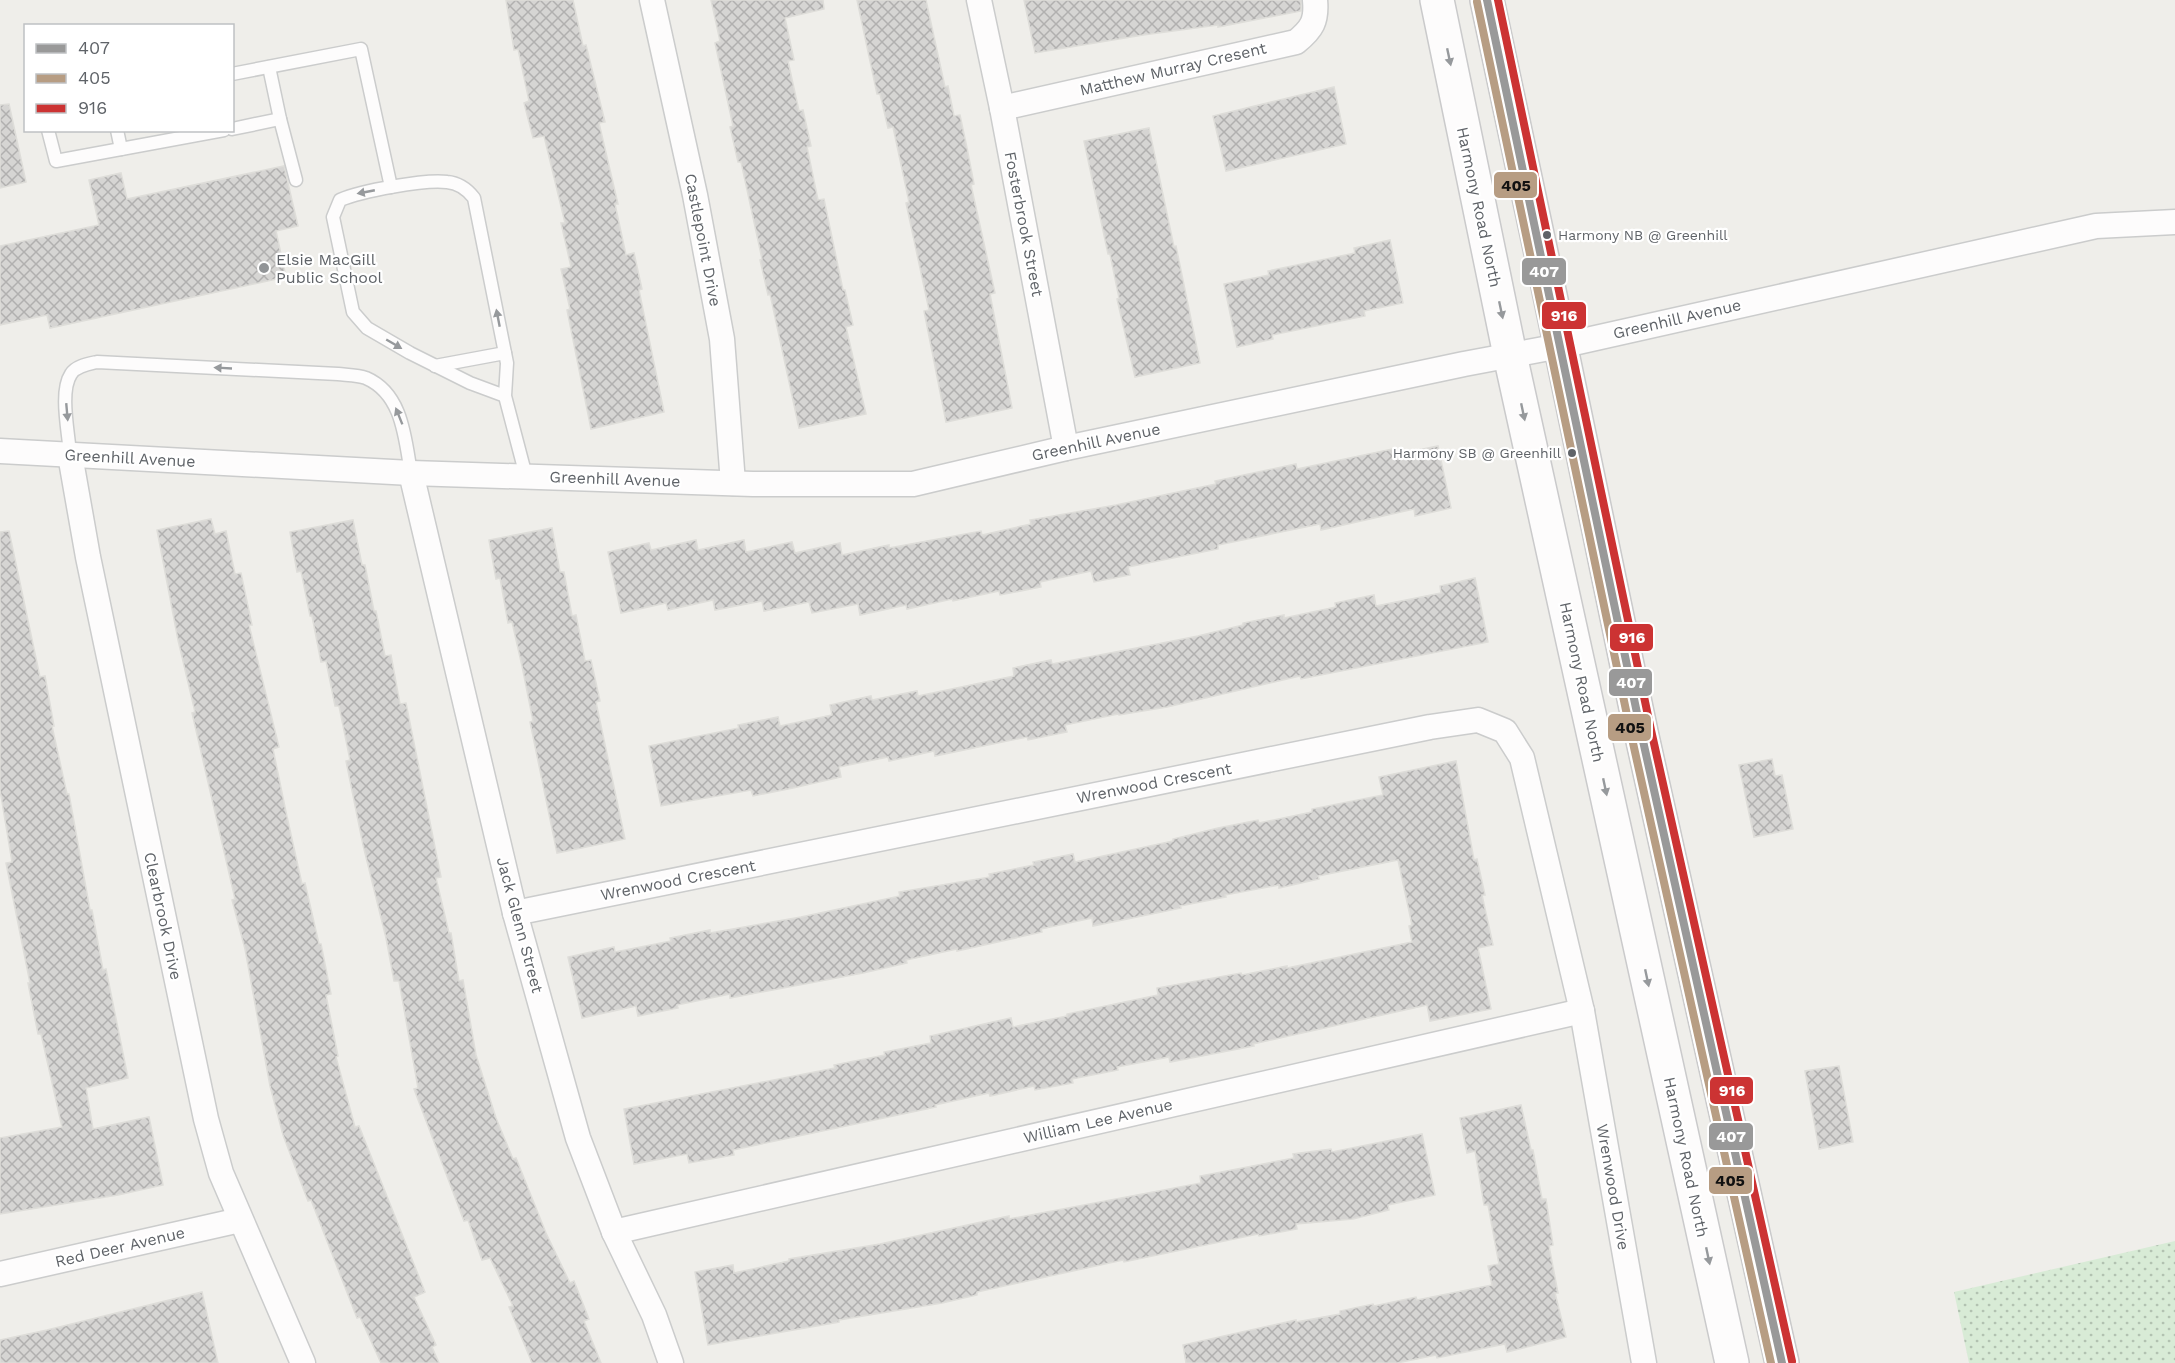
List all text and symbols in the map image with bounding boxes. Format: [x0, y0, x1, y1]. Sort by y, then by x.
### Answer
legend [24, 24, 234, 132]
text: 407 [78, 37, 110, 58]
street label: Matthew Murray Cresent [1078, 38, 1268, 100]
one-way arrow [1445, 48, 1454, 67]
text: 405 [78, 67, 111, 88]
text: 916 [78, 97, 107, 118]
street label: Harmony Road North [1453, 125, 1505, 289]
street label: Fosterbrook Street [1001, 150, 1047, 298]
line badge: 405 [1493, 171, 1538, 199]
street label: Castlepoint Drive [681, 172, 725, 308]
text: 405 [1501, 176, 1531, 195]
one-way arrow [357, 188, 375, 198]
place label: Harmony NB @ Greenhill [1558, 227, 1728, 243]
marker: Harmony NB @ Greenhill [1541, 229, 1553, 241]
place label: Elsie MacGill Public School [276, 250, 383, 287]
line badge: 407 [1521, 257, 1567, 286]
marker: Elsie MacGill Public School [257, 261, 271, 275]
text: 407 [1529, 262, 1559, 281]
street label: Greenhill Avenue [1611, 295, 1743, 343]
one-way arrow [1497, 301, 1506, 320]
line badge: 916 [1541, 301, 1587, 330]
text: 916 [1551, 306, 1577, 325]
one-way arrow [493, 308, 502, 327]
one-way arrow [386, 338, 402, 349]
one-way arrow [214, 364, 233, 373]
one-way arrow [62, 402, 72, 421]
one-way arrow [1519, 403, 1528, 422]
one-way arrow [393, 407, 403, 425]
street label: Greenhill Avenue [1030, 419, 1162, 465]
street label: Greenhill Avenue [64, 445, 196, 471]
place label: Harmony SB @ Greenhill [1393, 445, 1562, 461]
marker: Harmony SB @ Greenhill [1566, 447, 1578, 459]
street label: Greenhill Avenue [549, 467, 681, 491]
street label: Harmony Road North [1556, 600, 1608, 764]
line badge: 916 [1609, 623, 1654, 652]
text: 916 [1619, 628, 1645, 647]
line badge: 407 [1608, 668, 1653, 697]
text: 407 [1616, 673, 1646, 692]
line badge: 405 [1607, 713, 1652, 742]
text: 405 [1615, 718, 1645, 737]
street label: Wrenwood Crescent [1075, 759, 1233, 807]
one-way arrow [1601, 778, 1610, 797]
street label: Clearbrook Drive [140, 850, 186, 982]
street label: Jack Glenn Street [493, 855, 547, 995]
street label: Wrenwood Crescent [599, 856, 757, 904]
one-way arrow [1643, 969, 1652, 988]
street label: Harmony Road North [1660, 1075, 1712, 1239]
line badge: 916 [1709, 1076, 1754, 1105]
text: 916 [1719, 1081, 1745, 1100]
street label: William Lee Avenue [1021, 1095, 1175, 1147]
street label: Wrenwood Drive [1593, 1122, 1633, 1252]
line badge: 407 [1708, 1122, 1754, 1151]
text: 407 [1716, 1127, 1746, 1146]
line badge: 405 [1708, 1166, 1753, 1195]
text: 405 [1715, 1171, 1745, 1190]
street label: Red Deer Avenue [53, 1223, 187, 1271]
one-way arrow [1704, 1247, 1713, 1266]

